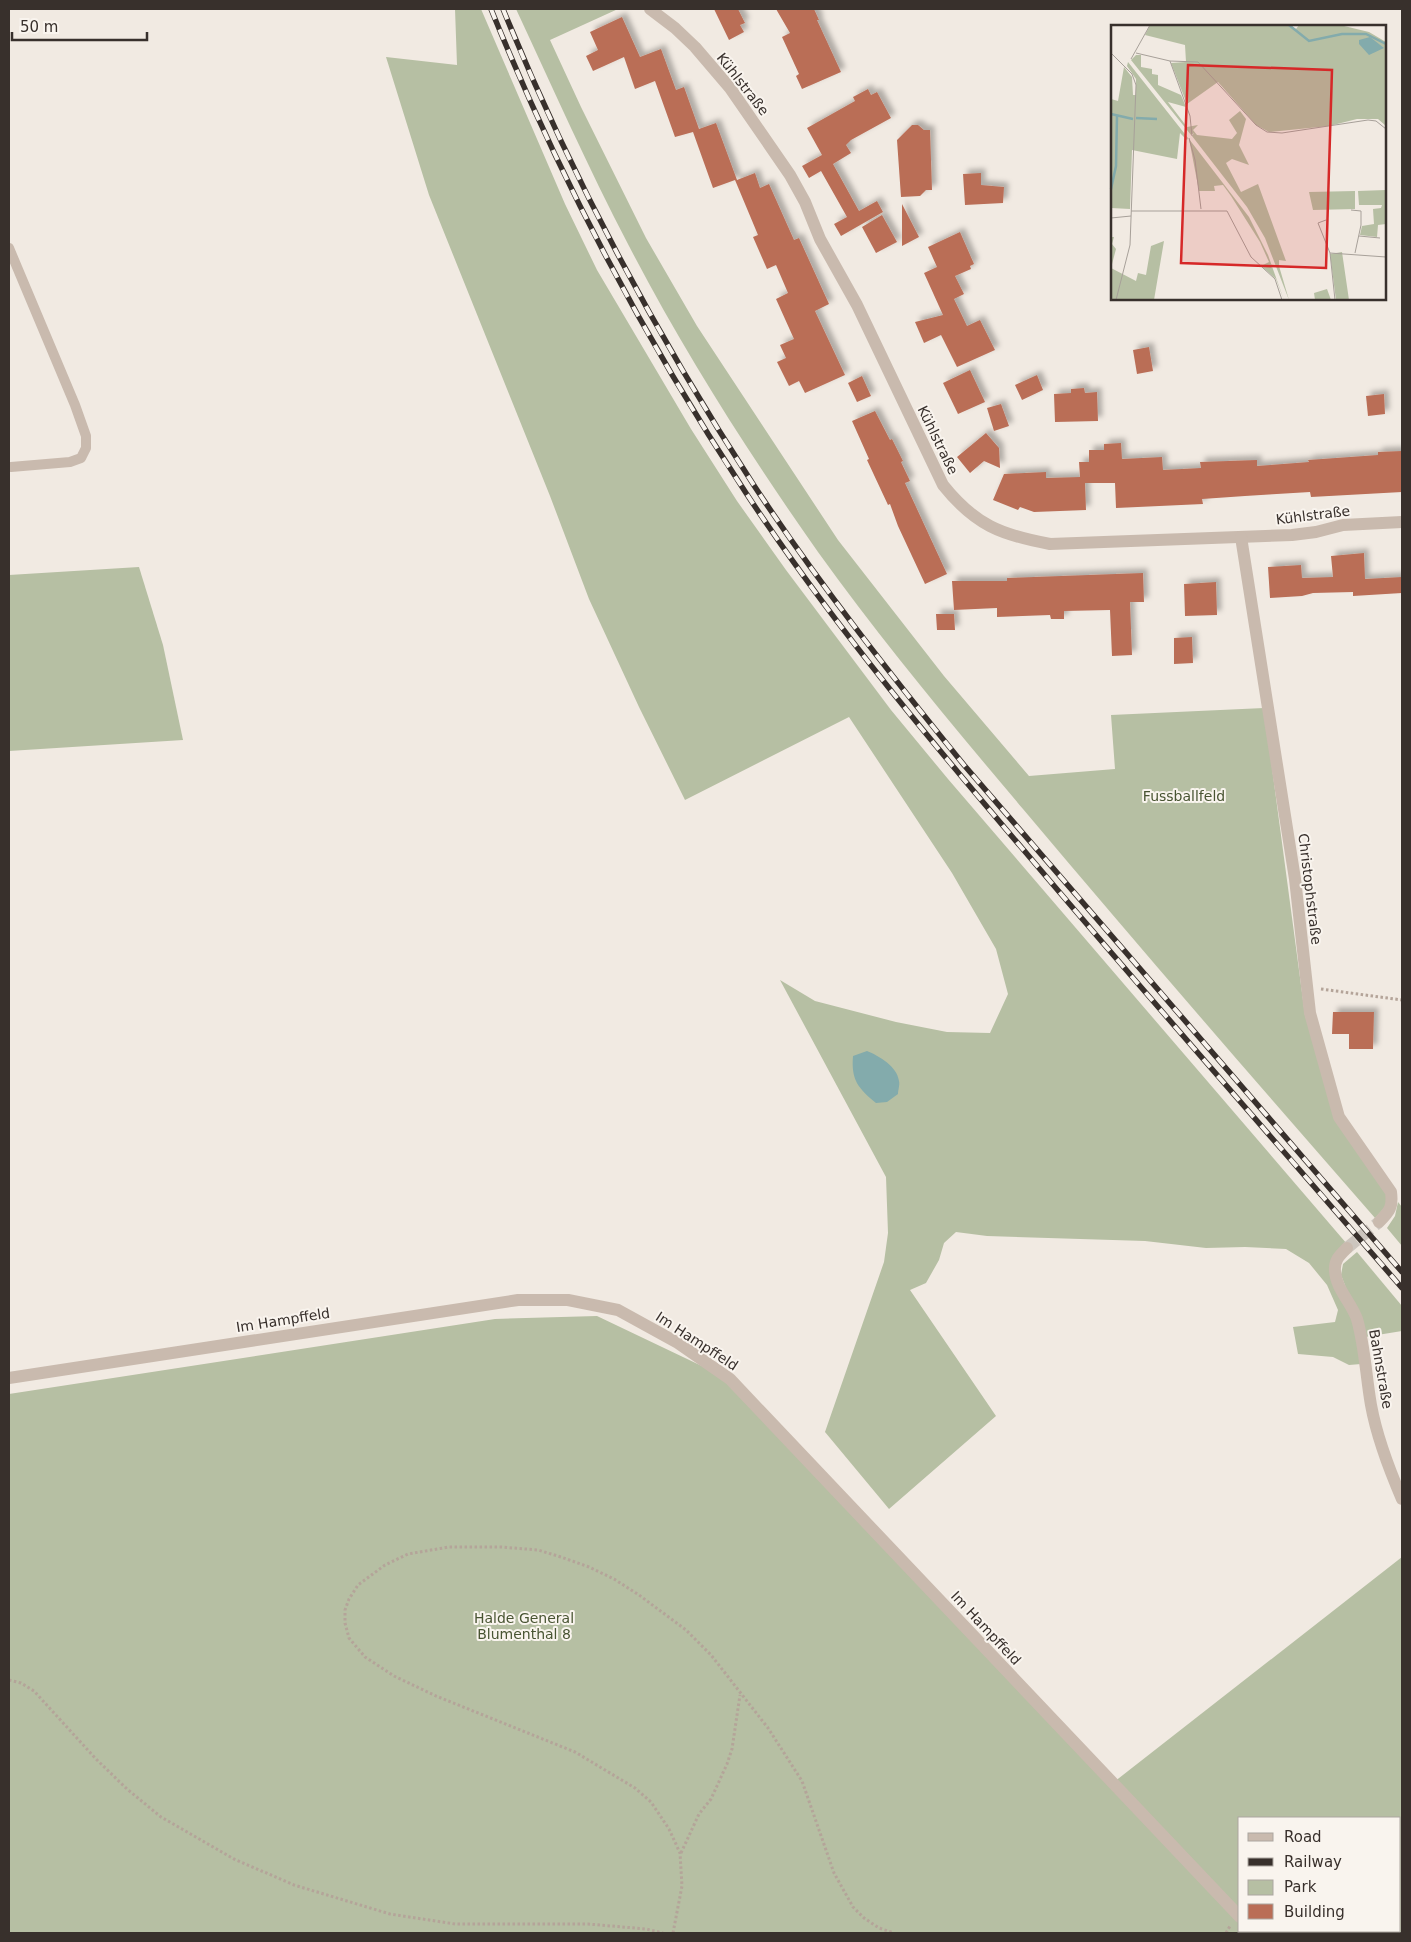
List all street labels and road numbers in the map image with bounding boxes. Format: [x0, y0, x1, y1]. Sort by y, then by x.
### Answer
street label: Kühlstraße [714, 50, 772, 118]
street label: Kühlstraße [914, 403, 962, 477]
street label: Kühlstraße [1275, 503, 1351, 527]
street label: Christophstraße [1295, 832, 1325, 946]
street label: Im Hampffeld [235, 1305, 331, 1335]
street label: Im Hampffeld [653, 1308, 741, 1374]
street label: Bahnstraße [1366, 1328, 1396, 1410]
street label: Im Hampffeld [948, 1588, 1024, 1668]

